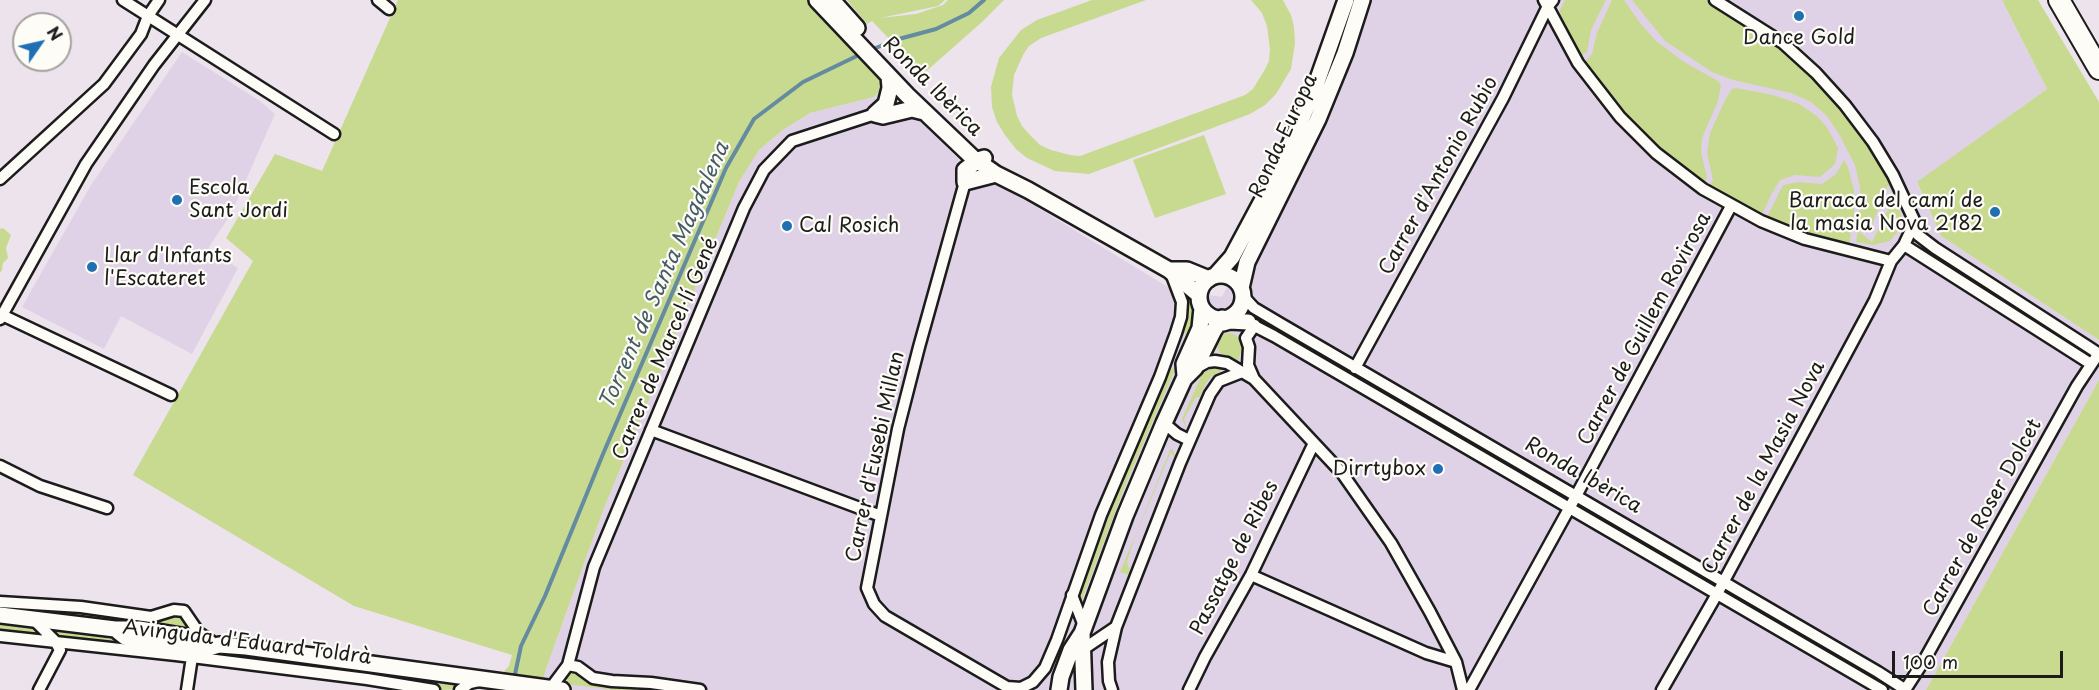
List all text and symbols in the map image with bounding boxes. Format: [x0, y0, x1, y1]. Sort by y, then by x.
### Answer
marker: Dance Gold [1792, 9, 1806, 23]
north arrow [12, 12, 72, 72]
text: N [42, 21, 69, 45]
place label: Dance Gold [1743, 26, 1855, 50]
street label: Ronda Ibèrica [877, 32, 987, 142]
street label: Ronda Europa [1245, 70, 1323, 202]
street label: Carrer d'Antonio Rubio [1374, 73, 1504, 279]
water label: Torrent de Santa Magdalena [595, 139, 735, 413]
place label: Escola Sant Jordi [189, 176, 288, 223]
place label: Barraca del camí de la masia Nova 2182 [1788, 189, 1983, 236]
marker: Escola Sant Jordi [170, 193, 184, 207]
marker: Barraca del camí de la masia Nova 2182 [1988, 205, 2002, 219]
street label: Carrer de Guillem Rovirosa [1573, 208, 1717, 450]
place label: Cal Rosich [799, 214, 899, 238]
marker: Cal Rosich [780, 219, 794, 233]
street label: Carrer de Marcel·lí Gené [608, 234, 724, 464]
place label: Llar d'Infants l'Escateret [104, 244, 232, 291]
marker: Llar d'Infants l'Escateret [85, 260, 99, 274]
street label: Carrer d'Eusebi Millan [842, 349, 910, 565]
street label: Carrer de la Masia Nova [1697, 357, 1831, 579]
street label: Carrer de Roser Dolcet [1919, 415, 2047, 621]
street label: Ronda Ibèrica [1520, 433, 1646, 519]
place label: Dirrtybox [1333, 457, 1426, 481]
marker: Dirrtybox [1431, 462, 1445, 476]
street label: Passatge de Ribes [1186, 477, 1284, 639]
street label: Avinguda d'Eduard Toldrà [121, 616, 373, 670]
scale bar [1895, 639, 2066, 677]
text: 100 m [1903, 648, 1958, 675]

